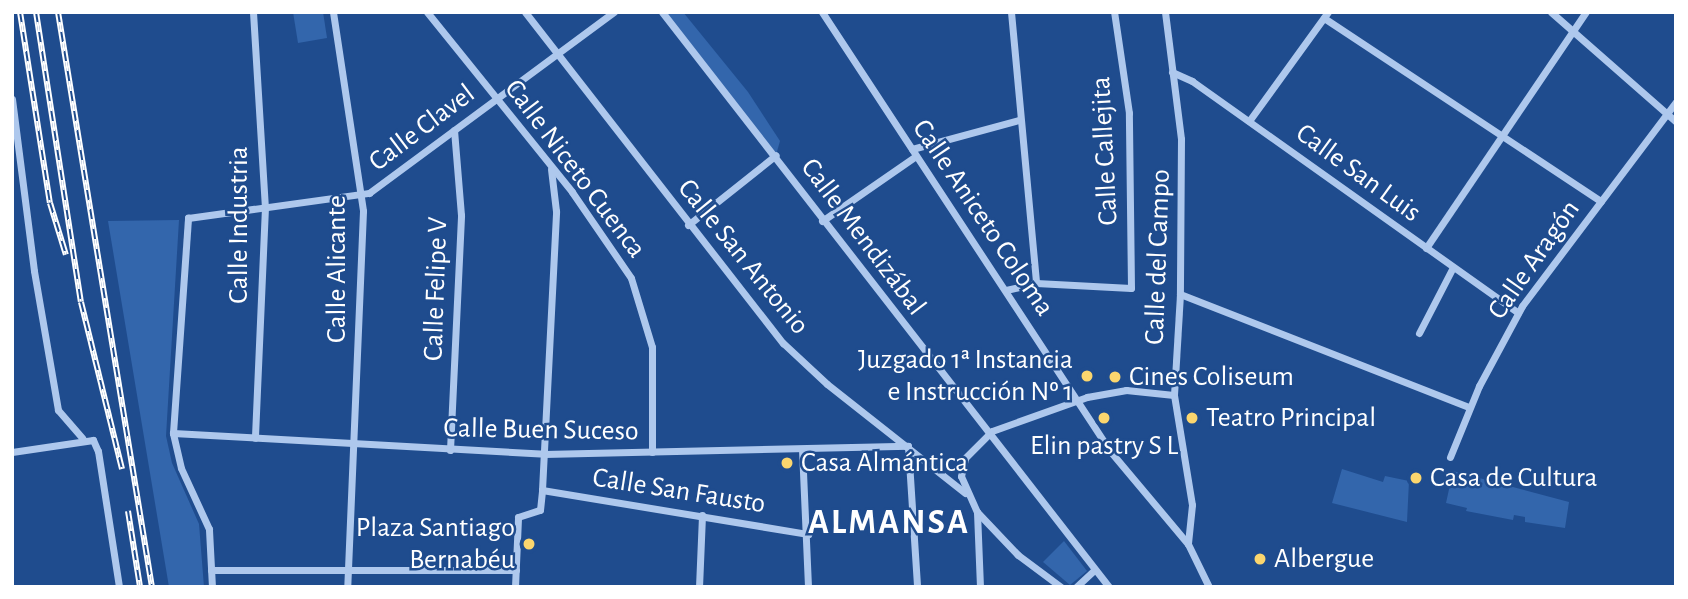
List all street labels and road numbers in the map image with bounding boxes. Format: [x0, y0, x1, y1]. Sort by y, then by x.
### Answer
street label: Calle Niceto Cuenca [497, 73, 653, 265]
street label: Calle Callejita [1084, 76, 1126, 226]
street label: Calle Clavel [362, 77, 482, 179]
street label: Calle Aniceto Coloma [905, 113, 1061, 323]
street label: Calle San Luis [1289, 116, 1427, 230]
street label: Calle Industria [222, 146, 256, 304]
street label: Calle Mendizábal [793, 152, 933, 322]
street label: Calle del Campo [1138, 169, 1178, 345]
street label: Calle San Antonio [670, 172, 816, 342]
street label: Calle Aragón [1481, 194, 1587, 326]
street label: Calle Alicante [320, 195, 354, 343]
street label: Calle Felipe V [417, 216, 455, 362]
street label: Calle Buen Suceso [443, 411, 639, 449]
street label: Calle San Fausto [590, 461, 768, 521]

